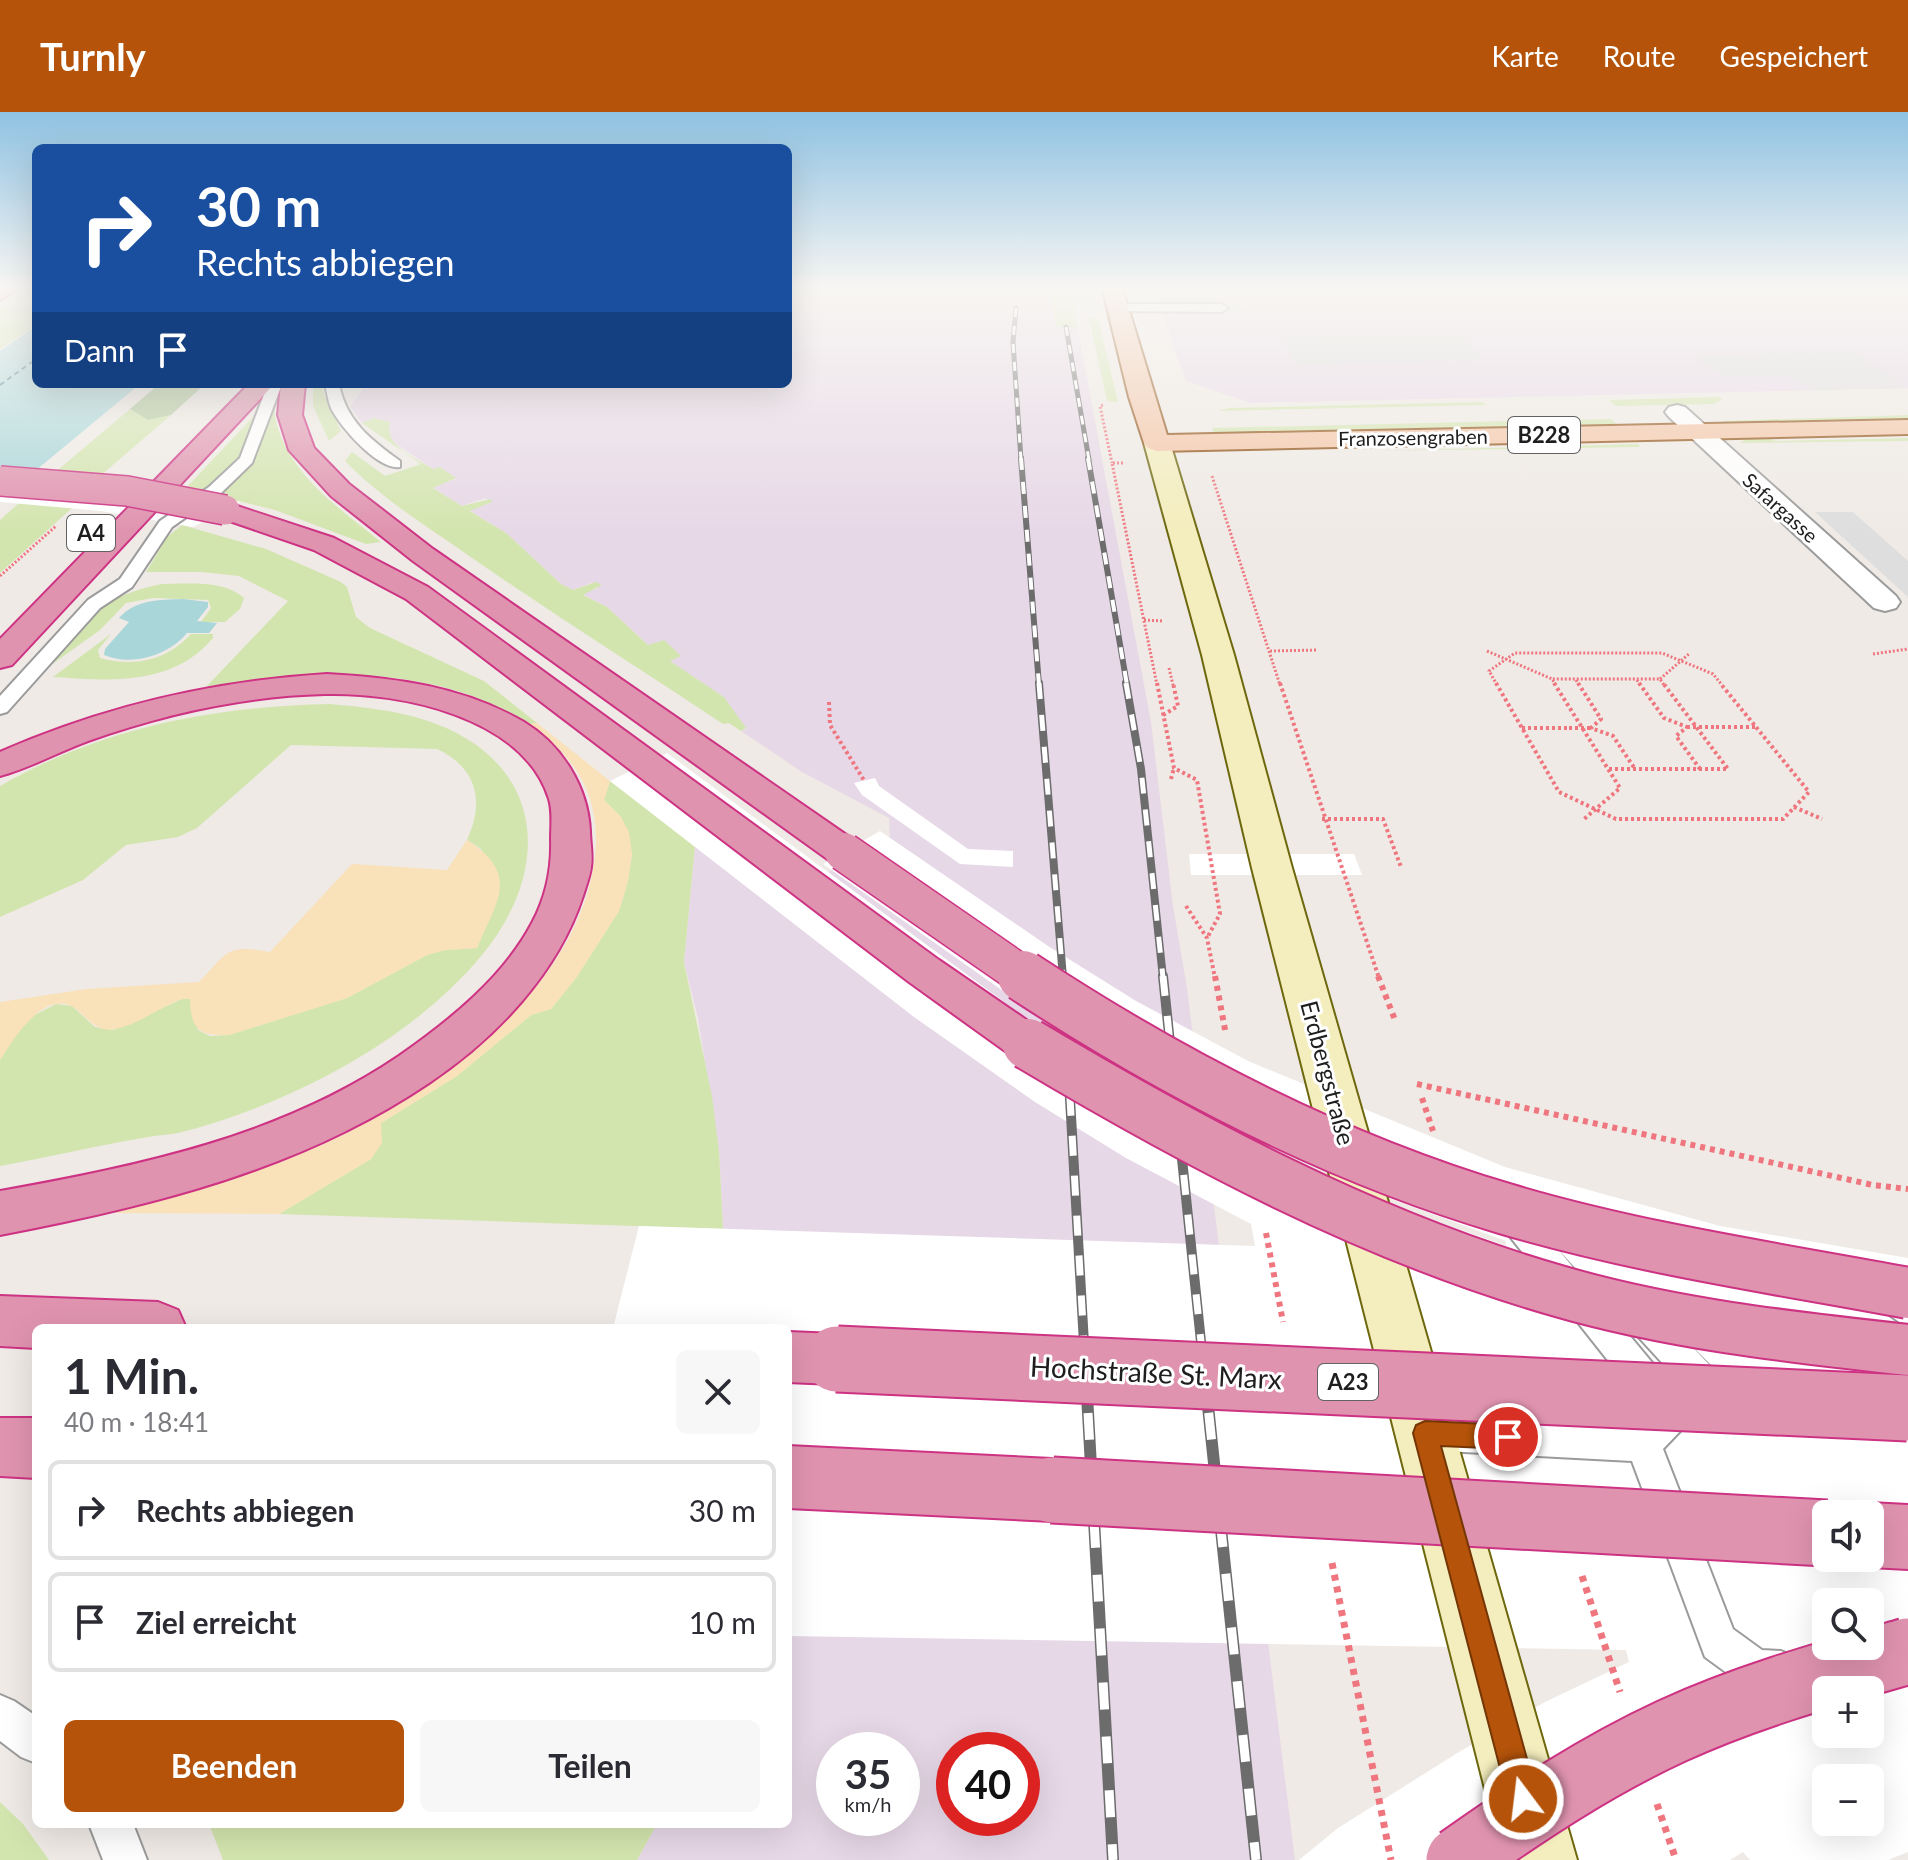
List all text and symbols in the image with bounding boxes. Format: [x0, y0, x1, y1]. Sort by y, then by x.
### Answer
text: Turnly [40, 33, 146, 79]
text: Karte [1491, 39, 1559, 73]
text: Route [1603, 39, 1676, 73]
text: Gespeichert [1720, 39, 1868, 73]
text: 30 m [196, 172, 321, 239]
icon: right [64, 176, 168, 280]
text: Rechts abbiegen [196, 240, 455, 284]
icon: arrive [151, 328, 195, 372]
text: Dann [64, 332, 135, 368]
road number: B228 [1508, 417, 1580, 453]
street label: Franzosengraben [1338, 424, 1488, 450]
street label: Safargasse [1738, 467, 1823, 547]
road number: A4 [67, 515, 115, 551]
street label: Erdbergstraße [1295, 997, 1362, 1148]
text: 1 Min. [64, 1347, 199, 1404]
street label: Hochstraße St. Marx [1029, 1348, 1283, 1396]
button: close [676, 1350, 760, 1434]
road number: A23 [1318, 1364, 1378, 1400]
pin [1474, 1403, 1542, 1471]
text: 40 m · 18:41 [64, 1406, 209, 1438]
icon: arrive [1486, 1415, 1530, 1459]
icon: right [68, 1488, 112, 1532]
text: Rechts abbiegen [136, 1492, 355, 1528]
text: 30 m [689, 1492, 756, 1528]
map controls [1812, 1500, 1884, 1836]
button: sound [1812, 1500, 1884, 1572]
button: search [1812, 1588, 1884, 1660]
icon: arrive [68, 1600, 112, 1644]
text: Ziel erreicht [136, 1604, 296, 1640]
text: 10 m [689, 1604, 756, 1640]
button: + [1812, 1676, 1884, 1748]
button: Beenden [64, 1720, 404, 1812]
button: Teilen [420, 1720, 760, 1812]
speed limit sign: 40 [936, 1732, 1040, 1836]
text: 35 [845, 1750, 891, 1798]
position arrow [1481, 1757, 1565, 1841]
button: − [1812, 1764, 1884, 1836]
text: km/h [845, 1792, 891, 1816]

